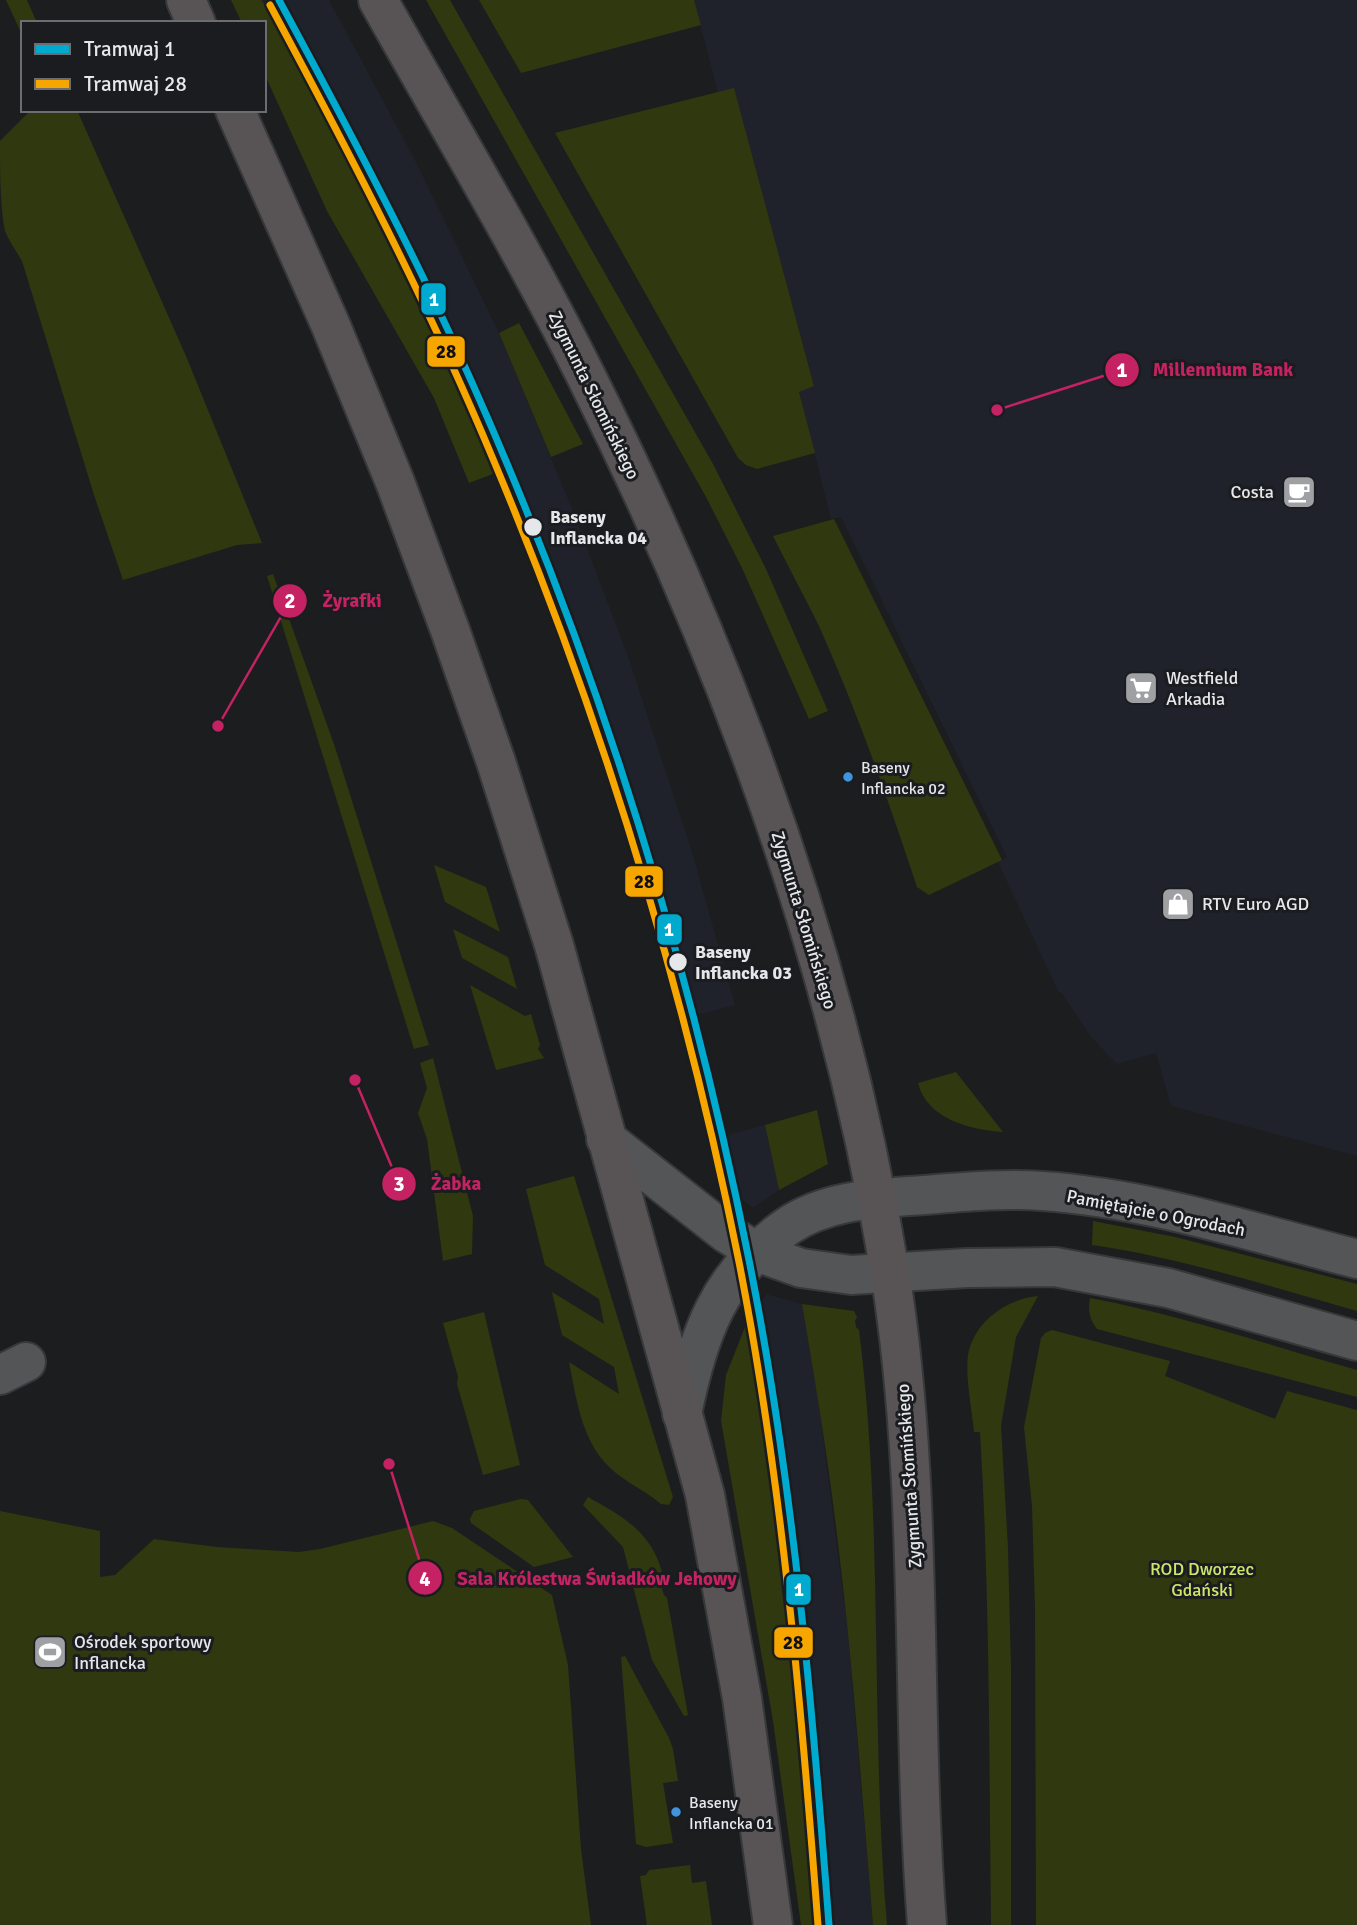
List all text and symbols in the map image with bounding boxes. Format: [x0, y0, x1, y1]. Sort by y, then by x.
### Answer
legend [21, 21, 266, 112]
text: Tramwaj 1 [84, 36, 175, 62]
text: Tramwaj 28 [84, 71, 187, 97]
line badge: 1 [420, 282, 447, 316]
text: 1 [429, 288, 439, 312]
street label: Zygmunta Słomińskiego [544, 307, 644, 483]
line badge: 28 [426, 335, 466, 368]
text: 28 [436, 340, 456, 364]
callout: Millennium Bank [1104, 350, 1308, 390]
text: 1 [1116, 357, 1128, 383]
text: Millennium Bank [1153, 358, 1293, 382]
cafe icon: Costa [1280, 473, 1318, 511]
place label: Costa [1231, 481, 1274, 503]
place label: Baseny Inflancka 04 [550, 506, 647, 549]
marker: Baseny Inflancka 04 [522, 516, 544, 538]
callout: Żyrafki [273, 581, 395, 621]
text: 2 [284, 588, 296, 614]
text: Żyrafki [322, 589, 382, 613]
place label: Westfield Arkadia [1166, 667, 1238, 710]
supermarket icon: Westfield Arkadia [1122, 669, 1160, 707]
place label: Baseny Inflancka 02 [861, 758, 946, 799]
marker: Baseny Inflancka 02 [841, 770, 855, 784]
street label: Zygmunta Słomińskiego [766, 828, 842, 1012]
line badge: 28 [624, 865, 664, 898]
text: 28 [634, 870, 654, 894]
shop icon: RTV Euro AGD [1159, 885, 1197, 923]
place label: RTV Euro AGD [1202, 893, 1309, 915]
line badge: 1 [656, 913, 683, 946]
text: 1 [664, 918, 674, 942]
place label: Baseny Inflancka 03 [695, 941, 792, 984]
marker: Baseny Inflancka 03 [667, 951, 689, 973]
callout: Żabka [382, 1164, 495, 1204]
text: 3 [393, 1171, 405, 1197]
text: Żabka [431, 1172, 481, 1196]
street label: Pamiętajcie o Ogrodach [1065, 1185, 1247, 1241]
street label: Zygmunta Słomińskiego [892, 1383, 926, 1569]
callout: Sala Królestwa Świadków Jehowy [408, 1558, 750, 1598]
park label: ROD Dworzec Gdański [1150, 1558, 1254, 1601]
text: 4 [419, 1566, 431, 1592]
text: Sala Królestwa Świadków Jehowy [457, 1567, 737, 1591]
line badge: 1 [785, 1573, 812, 1606]
text: 1 [794, 1578, 804, 1602]
line badge: 28 [773, 1626, 814, 1659]
place label: Ośrodek sportowy Inflancka [74, 1631, 212, 1674]
text: 28 [783, 1631, 803, 1655]
sports icon: Ośrodek sportowy Inflancka [31, 1633, 69, 1671]
place label: Baseny Inflancka 01 [689, 1793, 774, 1834]
marker: Baseny Inflancka 01 [669, 1805, 683, 1819]

